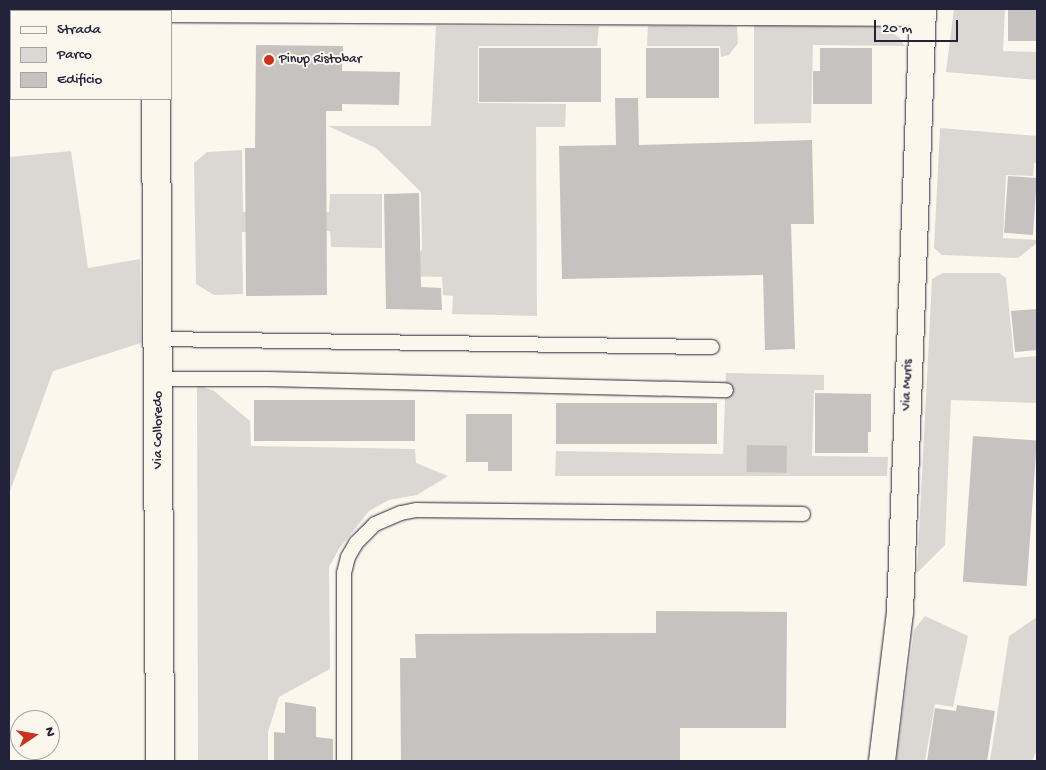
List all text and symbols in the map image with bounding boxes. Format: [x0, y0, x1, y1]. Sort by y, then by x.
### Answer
legend [10, 10, 172, 100]
scale bar [876, 10, 960, 42]
text: 20 m [882, 20, 912, 38]
text: Strada [57, 21, 101, 39]
text: Parco [57, 46, 92, 64]
place label: Pinup Ristobar [279, 52, 362, 68]
marker: Pinup Ristobar [263, 54, 275, 66]
text: Edificio [57, 71, 102, 89]
street label: Via Muris [899, 359, 917, 411]
street label: Via Colloredo [151, 391, 167, 469]
north arrow [10, 710, 60, 760]
text: N [40, 726, 58, 738]

